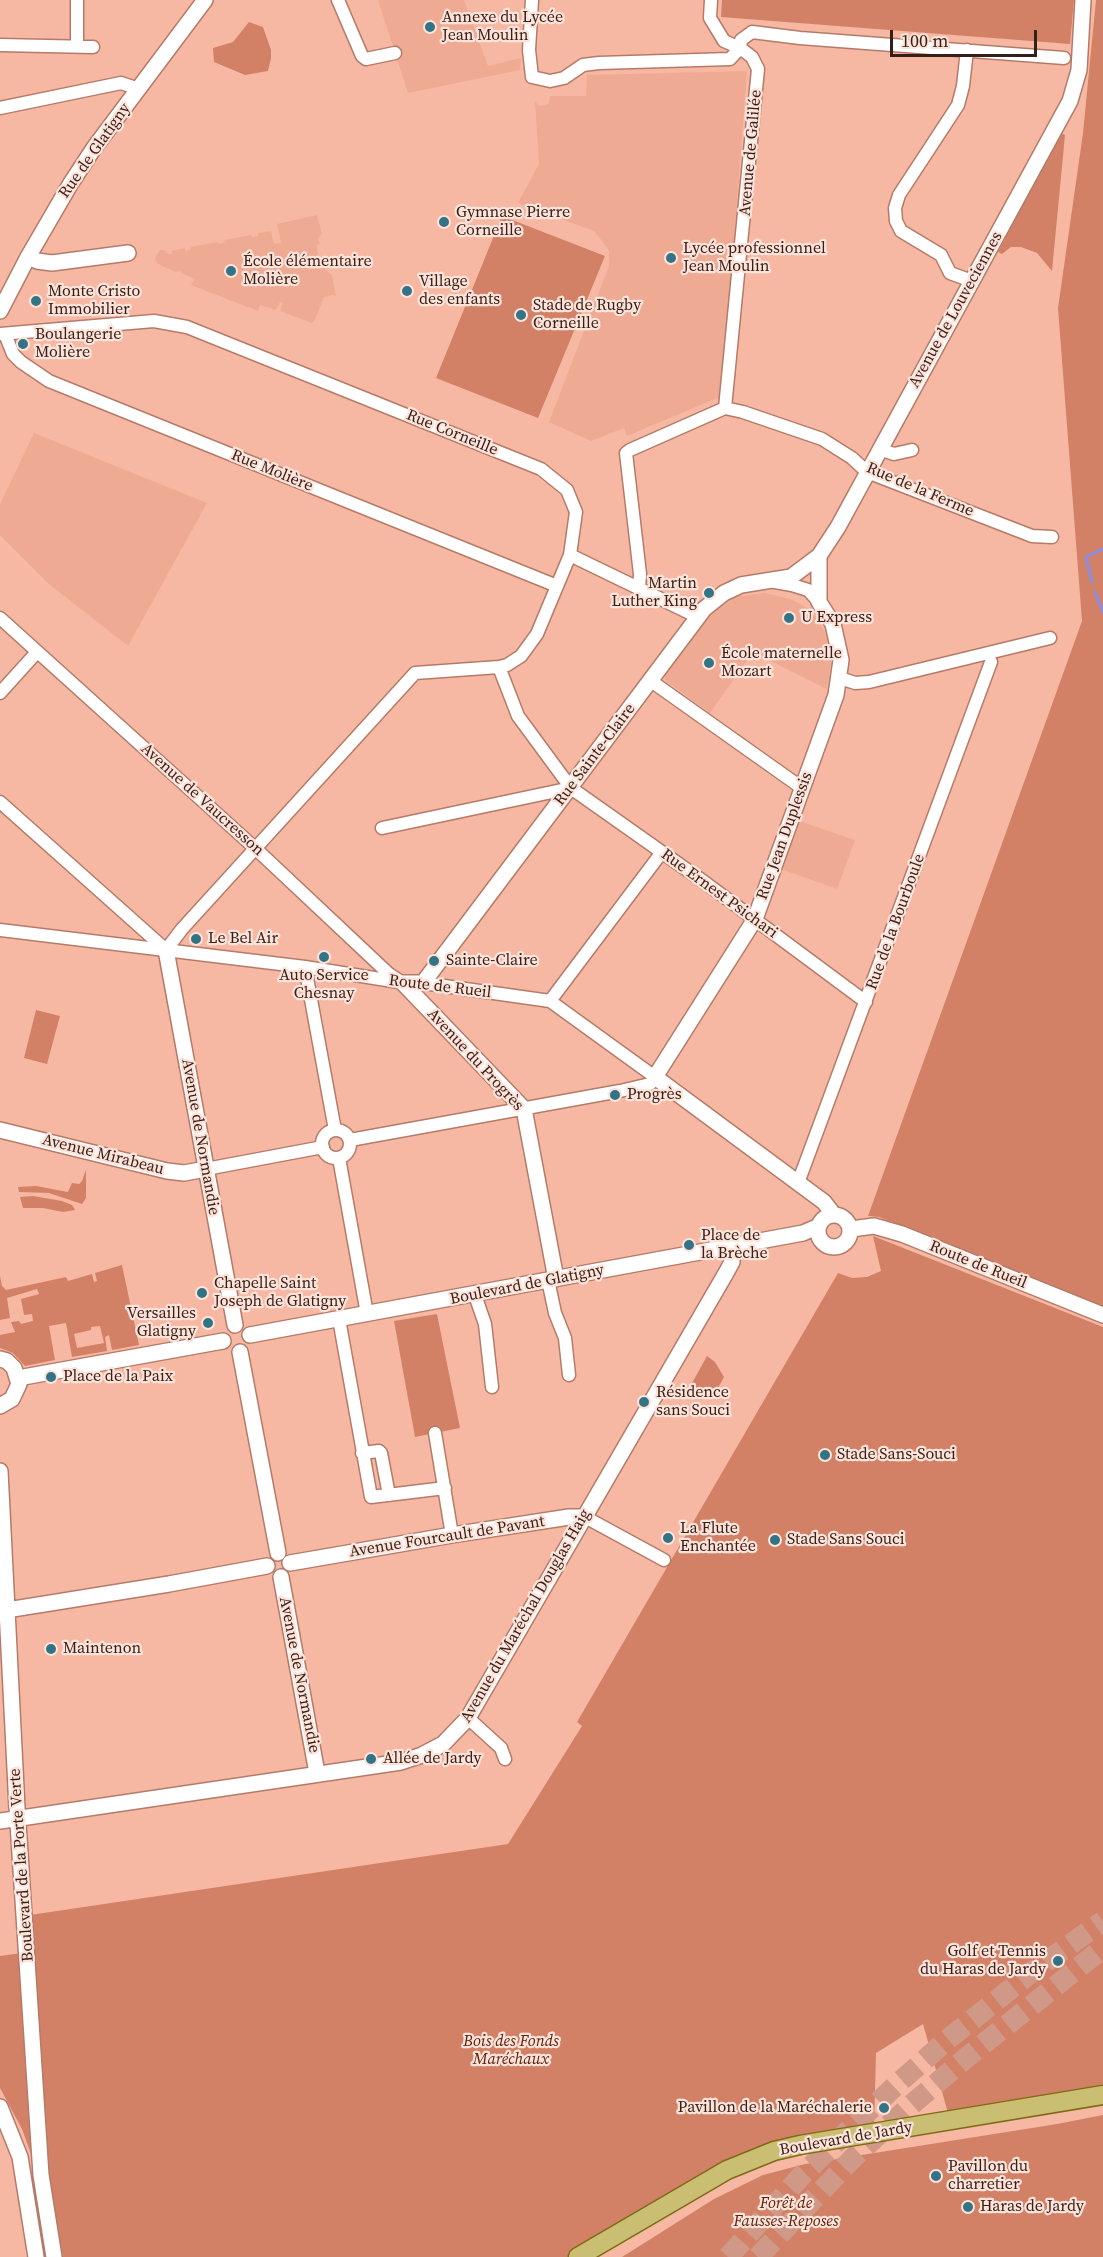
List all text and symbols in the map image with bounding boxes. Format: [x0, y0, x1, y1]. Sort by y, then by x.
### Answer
place label: Annexe du Lycée Jean Moulin [442, 8, 563, 46]
scale bar [893, 18, 1040, 56]
marker: Annexe du Lycée Jean Moulin [423, 20, 437, 34]
text: 100 m [901, 28, 948, 53]
street label: Avenue de Galilée [736, 89, 766, 217]
street label: Rue de Glatigny [55, 100, 135, 202]
place label: Gymnase Pierre Corneille [456, 203, 570, 241]
marker: Gymnase Pierre Corneille [437, 215, 451, 229]
street label: Avenue de Louveciennes [905, 229, 1007, 391]
place label: Lycée professionnel Jean Moulin [683, 239, 826, 277]
marker: Lycée professionnel Jean Moulin [664, 251, 678, 265]
place label: École élémentaire Molière [243, 252, 372, 290]
marker: École élémentaire Molière [224, 264, 238, 278]
place label: Village des enfants [419, 272, 500, 310]
place label: Monte Cristo Immobilier [48, 282, 140, 320]
marker: Village des enfants [400, 284, 414, 298]
marker: Monte Cristo Immobilier [29, 294, 43, 308]
place label: Stade de Rugby Corneille [533, 296, 641, 334]
marker: Stade de Rugby Corneille [514, 308, 528, 322]
place label: Boulangerie Molière [35, 325, 121, 363]
marker: Boulangerie Molière [16, 337, 30, 351]
street label: Rue Corneille [403, 406, 501, 460]
street label: Rue Molière [228, 446, 316, 496]
street label: Rue de la Ferme [863, 459, 977, 521]
place label: Martin Luther King [612, 574, 697, 612]
marker: Martin Luther King [702, 586, 716, 600]
place label: U Express [801, 608, 872, 628]
marker: U Express [782, 611, 796, 625]
place label: École maternelle Mozart [721, 644, 842, 682]
marker: École maternelle Mozart [702, 656, 716, 670]
street label: Rue Sainte-Claire [550, 700, 640, 810]
street label: Avenue de Vaucresson [137, 740, 267, 860]
street label: Rue Jean Duplessis [753, 769, 817, 903]
street label: Rue Ernest Psichari [657, 845, 781, 943]
street label: Rue de la Bourboule [862, 851, 930, 993]
place label: Le Bel Air [208, 929, 278, 949]
marker: Le Bel Air [189, 932, 203, 946]
marker: Auto Service Chesnay [317, 950, 331, 964]
place label: Sainte-Claire [446, 951, 538, 971]
marker: Sainte-Claire [427, 954, 441, 968]
place label: Auto Service Chesnay [279, 966, 369, 1004]
street label: Route de Rueil [388, 971, 492, 1003]
street label: Avenue du Progrès [423, 1005, 527, 1115]
street label: Avenue de Normandie [177, 1057, 223, 1217]
place label: Progrès [627, 1085, 682, 1105]
marker: Progrès [608, 1088, 622, 1102]
street label: Avenue Mirabeau [40, 1131, 166, 1179]
place label: Place de la Brèche [701, 1226, 768, 1264]
street label: Route de Rueil [926, 1237, 1030, 1293]
marker: Place de la Brèche [682, 1238, 696, 1252]
street label: Boulevard de Glatigny [448, 1261, 606, 1309]
place label: Chapelle Saint Joseph de Glatigny [214, 1274, 346, 1312]
marker: Chapelle Saint Joseph de Glatigny [195, 1286, 209, 1300]
place label: Versailles Glatigny [127, 1304, 196, 1342]
marker: Versailles Glatigny [201, 1316, 215, 1330]
place label: Place de la Paix [63, 1367, 173, 1387]
marker: Place de la Paix [44, 1370, 58, 1384]
place label: Résidence sans Souci [656, 1383, 730, 1421]
marker: Résidence sans Souci [637, 1395, 651, 1409]
place label: Stade Sans-Souci [837, 1445, 956, 1465]
marker: Stade Sans-Souci [818, 1448, 832, 1462]
street label: Avenue du Maréchal Douglas Haig [457, 1506, 595, 1726]
street label: Avenue Fourcault de Pavant [348, 1512, 546, 1562]
place label: La Flute Enchantée [680, 1519, 756, 1557]
place label: Stade Sans Souci [787, 1530, 905, 1550]
marker: La Flute Enchantée [661, 1531, 675, 1545]
marker: Stade Sans Souci [768, 1533, 782, 1547]
street label: Avenue de Normandie [274, 1595, 324, 1755]
place label: Maintenon [63, 1639, 141, 1659]
marker: Maintenon [44, 1642, 58, 1656]
place label: Allée de Jardy [383, 1749, 482, 1769]
marker: Allée de Jardy [364, 1752, 378, 1766]
street label: Boulevard de la Porte Verte [6, 1768, 38, 1962]
place label: Golf et Tennis du Haras de Jardy [920, 1942, 1046, 1980]
marker: Golf et Tennis du Haras de Jardy [1051, 1954, 1065, 1968]
park label: Bois des Fonds Maréchaux [463, 2032, 559, 2070]
place label: Pavillon de la Maréchalerie [678, 2098, 872, 2118]
marker: Pavillon de la Maréchalerie [877, 2101, 891, 2115]
street label: Boulevard de Jardy [778, 2118, 914, 2160]
place label: Pavillon du charretier [948, 2157, 1028, 2195]
marker: Pavillon du charretier [929, 2169, 943, 2183]
park label: Forêt de Fausses-Reposes [733, 2194, 839, 2232]
place label: Haras de Jardy [980, 2197, 1084, 2217]
marker: Haras de Jardy [961, 2200, 975, 2214]

